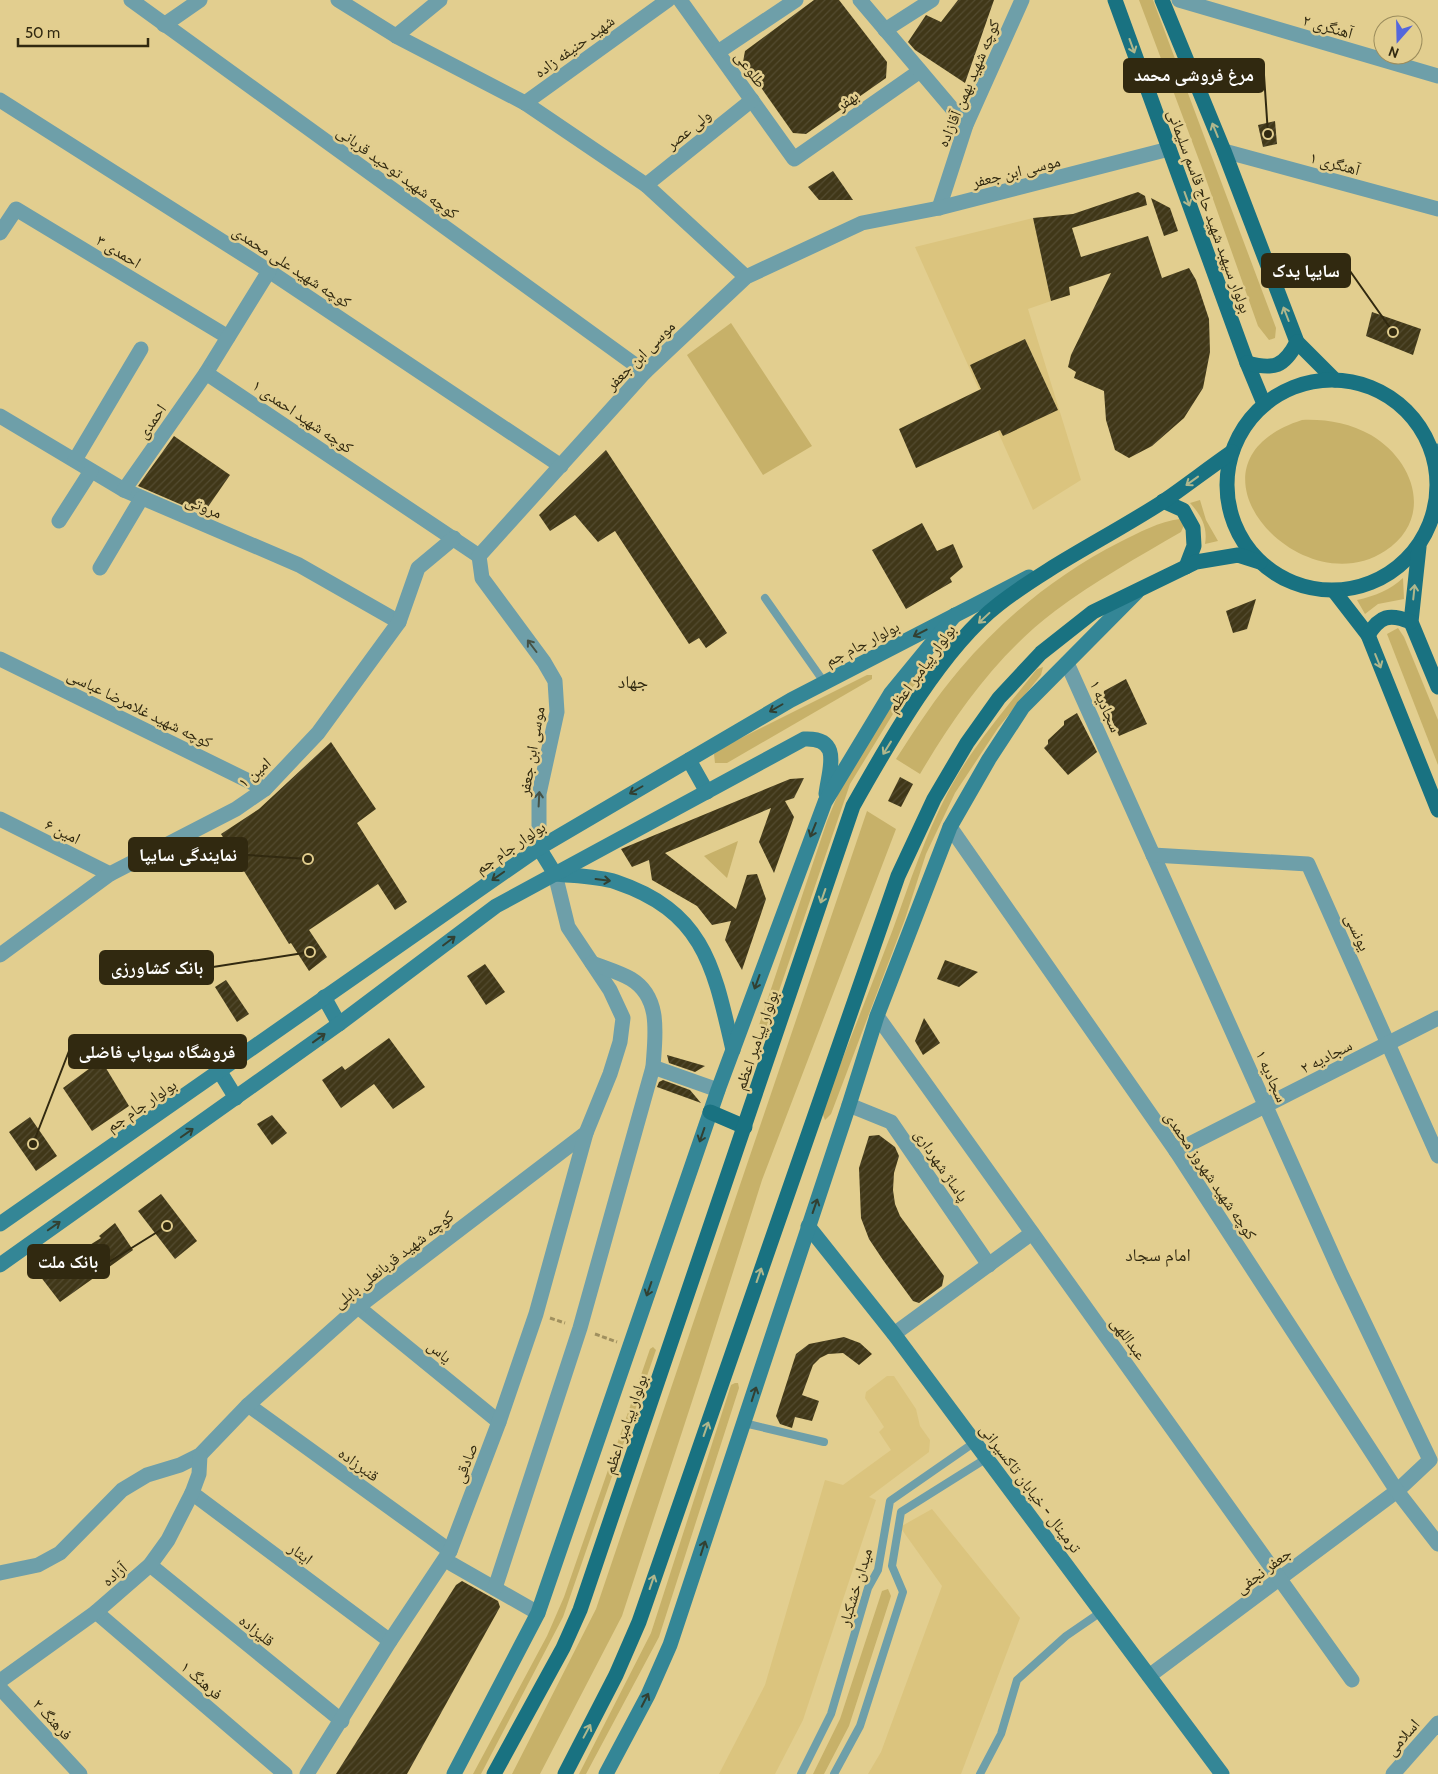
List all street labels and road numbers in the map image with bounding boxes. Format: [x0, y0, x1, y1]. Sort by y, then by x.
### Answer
street label: آهنگری ۲ [1300, 10, 1356, 44]
street label: شهید حنیفه زاده [531, 11, 618, 82]
street label: کوچه شهید بهمن آقازاده [933, 16, 1005, 150]
street label: طلوعی [730, 47, 770, 92]
street label: بهفر [832, 86, 862, 115]
street label: ولی عصر [661, 105, 715, 155]
street label: بولوار سپهبد شهید حاج قاسم سلیمانی [1163, 107, 1255, 316]
street label: کوچه شهید توحید قربانی [333, 122, 463, 224]
street label: آهنگری ۱ [1307, 148, 1363, 180]
street label: موسی ابن جعفر [969, 151, 1063, 193]
street label: کوچه شهید علی محمدی [228, 221, 355, 313]
street label: احمدی ۳ [92, 231, 145, 273]
street label: موسی ابن جعفر [601, 317, 680, 395]
street label: کوچه شهید احمدی ۱ [248, 376, 357, 458]
street label: احمدی [133, 400, 171, 443]
street label: مروتی [182, 490, 225, 523]
street label: بولوار جام جم [822, 617, 903, 671]
street label: بولوار پیامبر اعظم [883, 621, 960, 717]
street label: کوچه شهید غلامرضا عباسی [64, 665, 216, 753]
street label: سجادیه ۱ [1086, 677, 1125, 735]
street label: موسی ابن جعفر [514, 705, 550, 798]
street label: امین ۱ [234, 753, 275, 792]
street label: امین ۶ [42, 815, 84, 849]
street label: بولوار جام جم [472, 817, 550, 879]
street label: یونسی [1340, 911, 1374, 954]
street label: بولوار پیامبر اعظم [731, 988, 783, 1093]
street label: سجادیه ۲ [1297, 1035, 1355, 1077]
street label: سجادیه ۱ [1252, 1047, 1291, 1105]
street label: بولوار جام جم [103, 1075, 181, 1137]
street label: کوچه شهید شهروز محمدی [1160, 1107, 1261, 1244]
street label: پاساژ شهرداری [910, 1125, 973, 1206]
street label: کوچه شهید قربانعلی بابلی [329, 1206, 458, 1313]
street label: عبداللهی [1106, 1313, 1151, 1364]
street label: یاس [423, 1336, 456, 1368]
street label: بولوار پیامبر اعظم [600, 1372, 652, 1477]
street label: ترمینال - خیابان تاکسیرانی [975, 1420, 1086, 1557]
street label: صادقی [449, 1441, 483, 1486]
street label: قنبرزاده [335, 1443, 383, 1486]
street label: ایثار [284, 1538, 317, 1569]
street label: جعفر نجفی [1232, 1543, 1296, 1598]
street label: میدان خشکبار [834, 1546, 877, 1630]
street label: آزاده [98, 1558, 131, 1590]
street label: قلیزاده [235, 1610, 278, 1650]
street label: فرهنگ ۱ [177, 1657, 226, 1704]
street label: فرهنگ ۲ [29, 1695, 76, 1744]
street label: اسلامی [1381, 1715, 1424, 1760]

